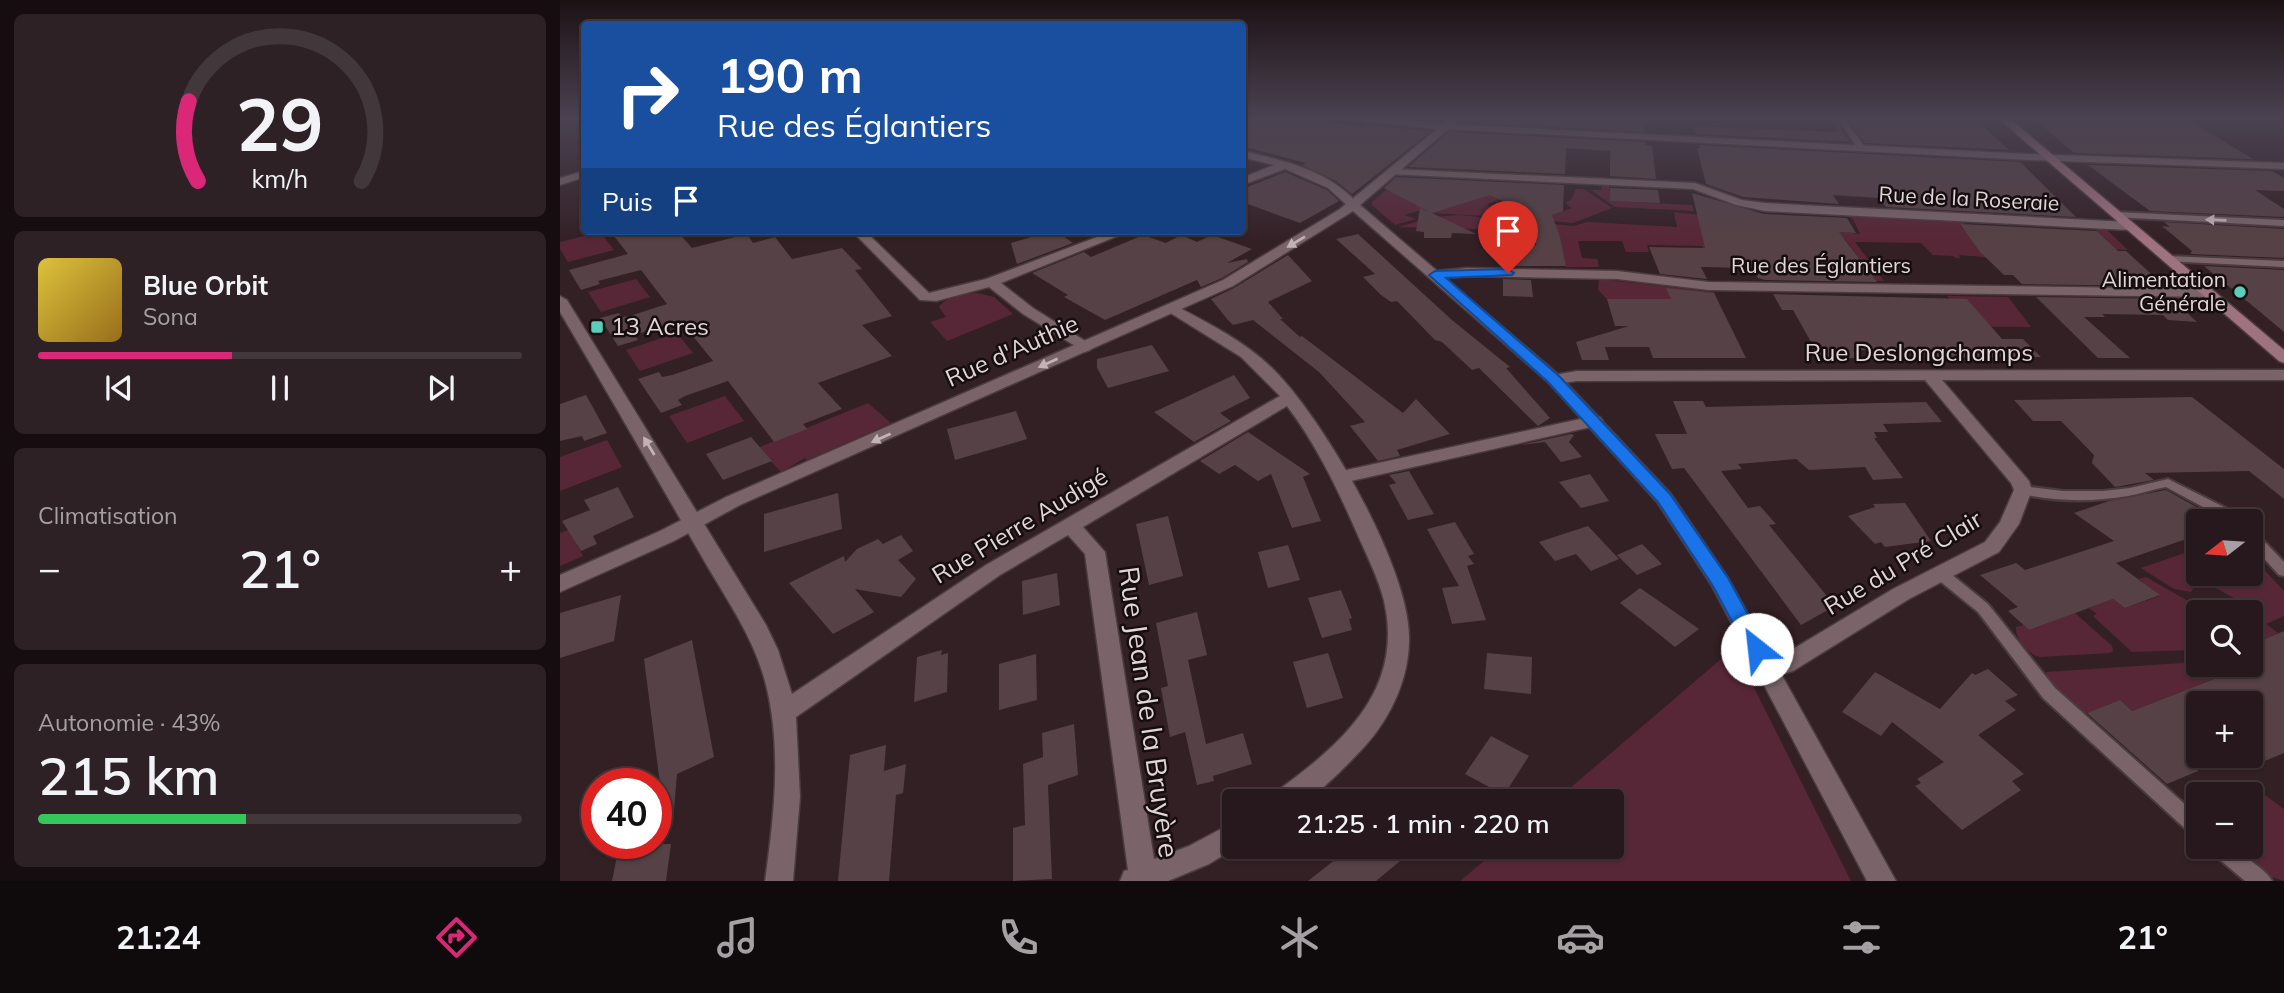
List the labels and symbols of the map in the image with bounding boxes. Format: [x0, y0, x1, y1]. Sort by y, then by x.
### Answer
street label: Rue de la Roseraie [1878, 180, 2060, 216]
pin [1478, 201, 1538, 273]
one-way arrow [2205, 214, 2227, 225]
one-way arrow [1286, 236, 1305, 248]
street label: Rue des Églantiers [1731, 252, 1911, 278]
place label: Alimentation Générale [2102, 266, 2226, 316]
marker: Alimentation Générale [2232, 284, 2248, 300]
street label: Rue d'Authie [941, 307, 1083, 393]
place label: 13 Acres [611, 311, 709, 341]
marker: 13 Acres [589, 319, 605, 335]
street label: Rue Deslongchamps [1805, 337, 2033, 367]
one-way arrow [1037, 358, 1058, 369]
one-way arrow [870, 433, 891, 444]
one-way arrow [642, 437, 655, 456]
street label: Rue Pierre Audigé [926, 461, 1113, 589]
street label: Rue du Pré Clair [1818, 503, 1987, 621]
north arrow [2186, 509, 2263, 586]
street label: Rue Jean de la Bruyère [1112, 564, 1187, 860]
position arrow [1720, 612, 1794, 686]
speed limit sign: 40 [581, 768, 672, 859]

